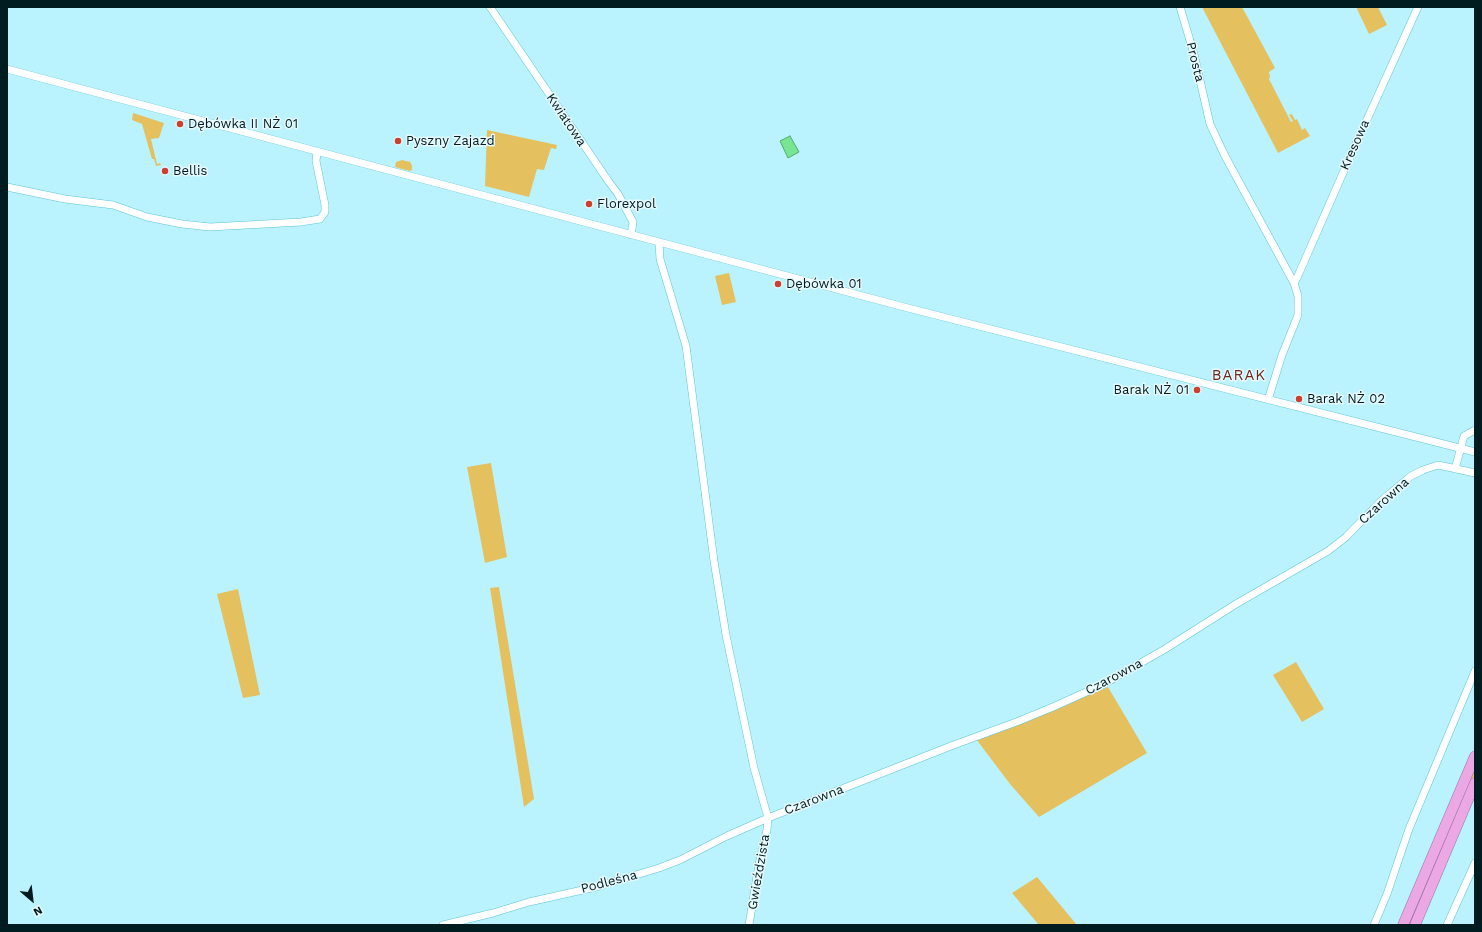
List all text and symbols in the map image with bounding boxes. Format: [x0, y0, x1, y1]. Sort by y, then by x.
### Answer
street label: Prosta [1183, 40, 1207, 84]
street label: Kwiatowa [543, 91, 589, 149]
place label: Dębówka II NŻ 01 [188, 116, 298, 132]
street label: Kresowa [1337, 117, 1373, 173]
marker: Dębówka II NŻ 01 [175, 119, 185, 129]
place label: Pyszny Zajazd [406, 133, 495, 149]
marker: Pyszny Zajazd [393, 136, 403, 146]
place label: Bellis [173, 163, 207, 179]
marker: Bellis [160, 166, 170, 176]
place label: Florexpol [597, 196, 656, 212]
marker: Florexpol [584, 199, 594, 209]
place label: Dębówka 01 [786, 276, 862, 292]
marker: Dębówka 01 [773, 279, 783, 289]
district label: BARAK [1212, 367, 1266, 385]
place label: Barak NŻ 01 [1114, 382, 1189, 398]
marker: Barak NŻ 01 [1192, 385, 1202, 395]
place label: Barak NŻ 02 [1307, 391, 1385, 407]
marker: Barak NŻ 02 [1294, 394, 1304, 404]
street label: Czarowna [1356, 474, 1412, 528]
street label: Czarowna [1083, 656, 1145, 698]
street label: Czarowna [782, 782, 846, 818]
street label: Gwieździsta [745, 833, 773, 911]
street label: Podleśna [579, 867, 639, 897]
north arrow [12, 880, 52, 920]
text: N [31, 903, 45, 919]

